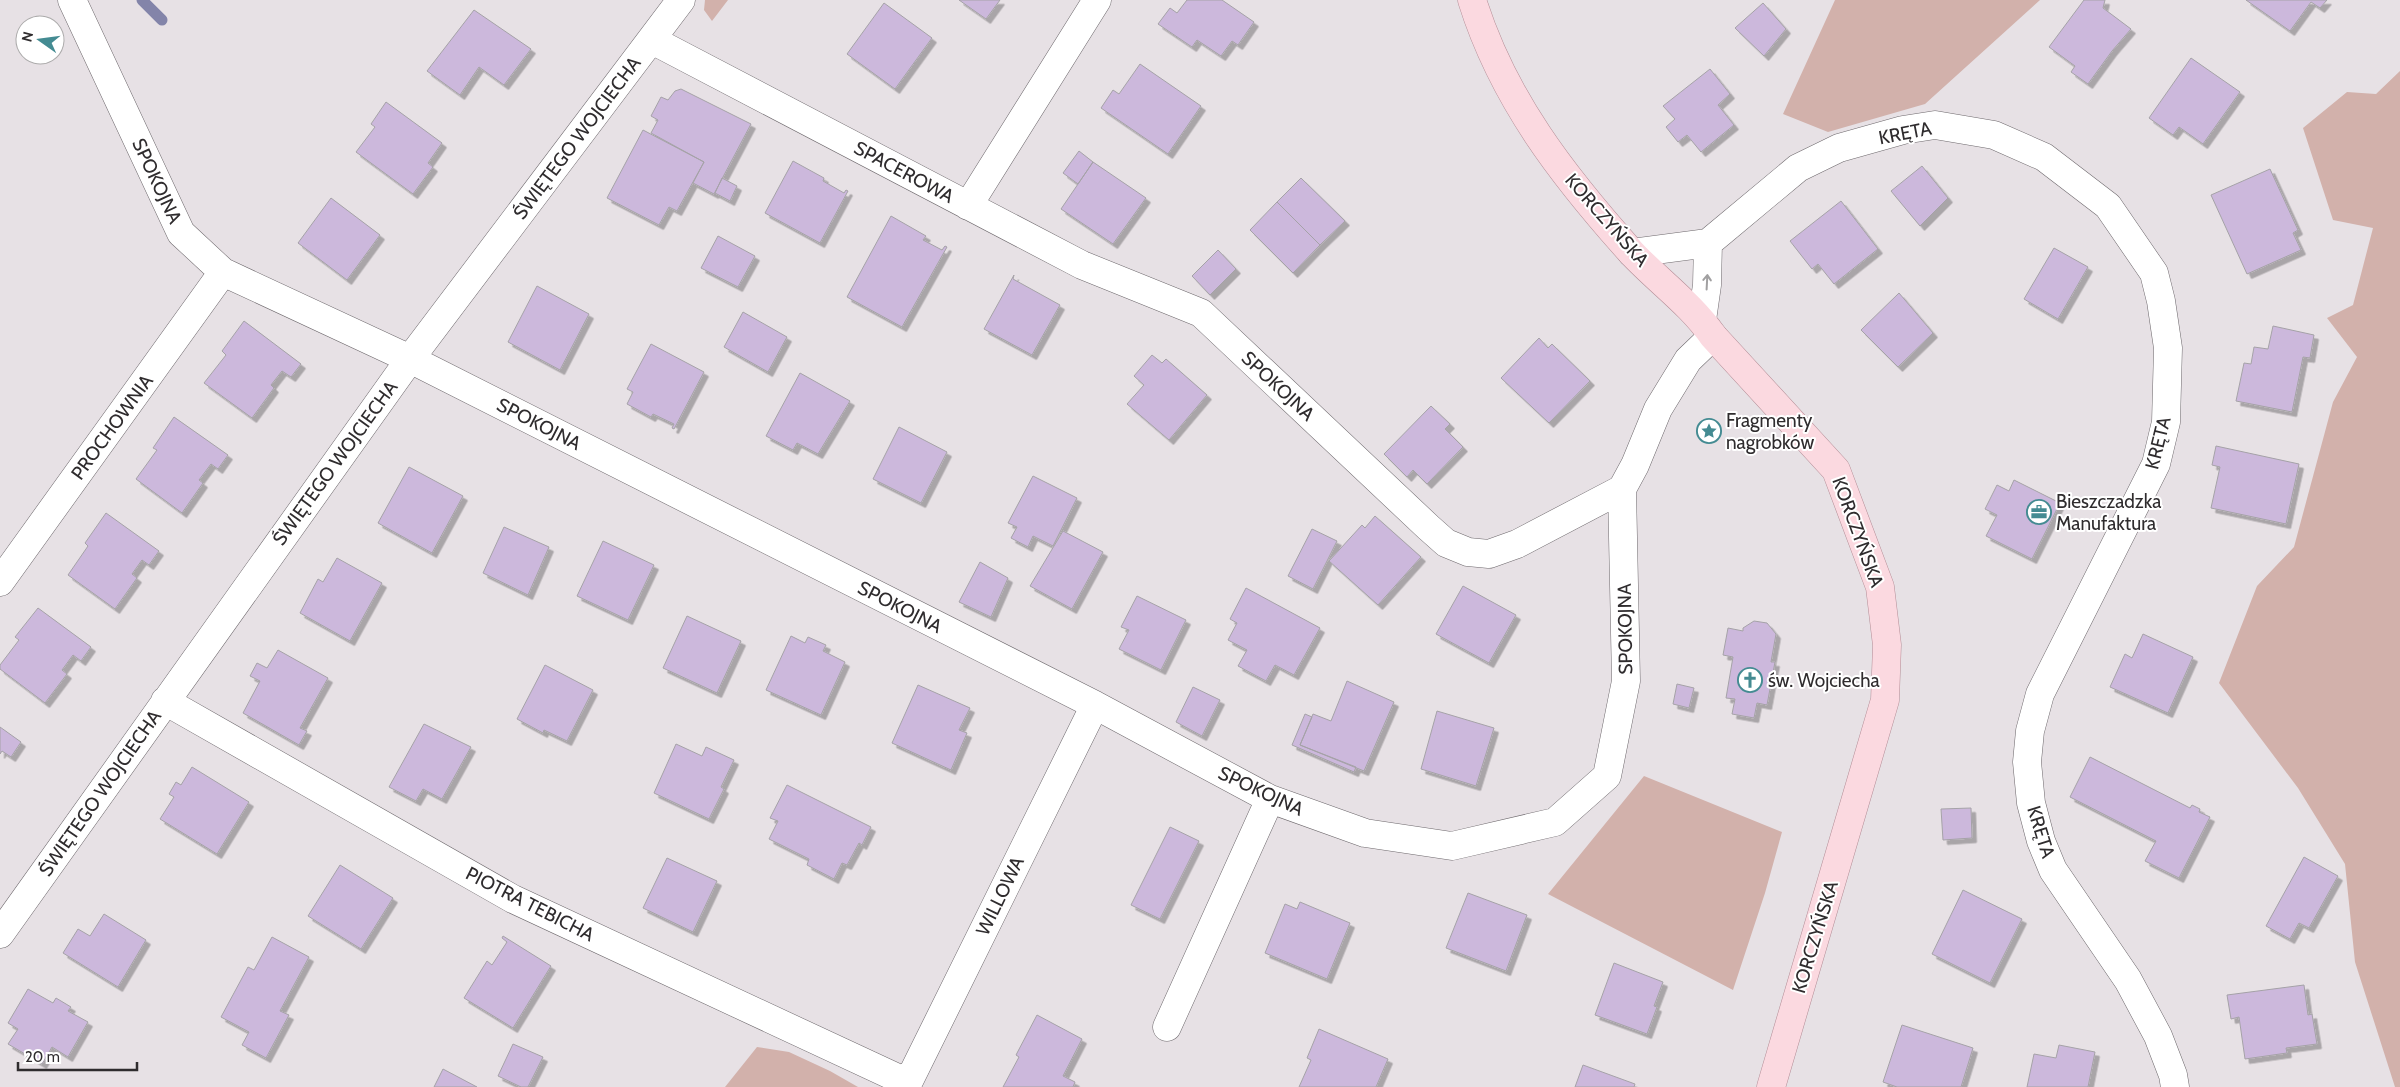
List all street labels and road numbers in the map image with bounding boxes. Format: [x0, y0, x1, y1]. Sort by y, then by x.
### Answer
street label: ŚWIĘTEGO WOJCIECHA [508, 51, 646, 224]
street label: KRĘTA [1877, 117, 1934, 149]
street label: SPOKOJNA [127, 135, 187, 228]
street label: SPACEROWA [850, 136, 958, 208]
street label: KORCZYŃSKA [1560, 168, 1655, 272]
street label: SPOKOJNA [1237, 346, 1319, 426]
street label: PROCHOWNIA [66, 370, 158, 484]
street label: ŚWIĘTEGO WOJCIECHA [267, 376, 403, 550]
street label: SPOKOJNA [493, 393, 585, 455]
street label: KRĘTA [2140, 414, 2176, 472]
street label: KORCZYŃSKA [1827, 473, 1890, 591]
street label: SPOKOJNA [854, 576, 946, 638]
street label: SPOKOJNA [1613, 583, 1637, 675]
street label: ŚWIĘTEGO WOJCIECHA [33, 705, 166, 881]
street label: SPOKOJNA [1215, 761, 1308, 821]
street label: KRĘTA [2022, 803, 2060, 861]
street label: WILLOWA [971, 853, 1029, 939]
street label: PIOTRA TEBICHA [462, 862, 598, 946]
street label: KORCZYŃSKA [1786, 878, 1843, 996]

